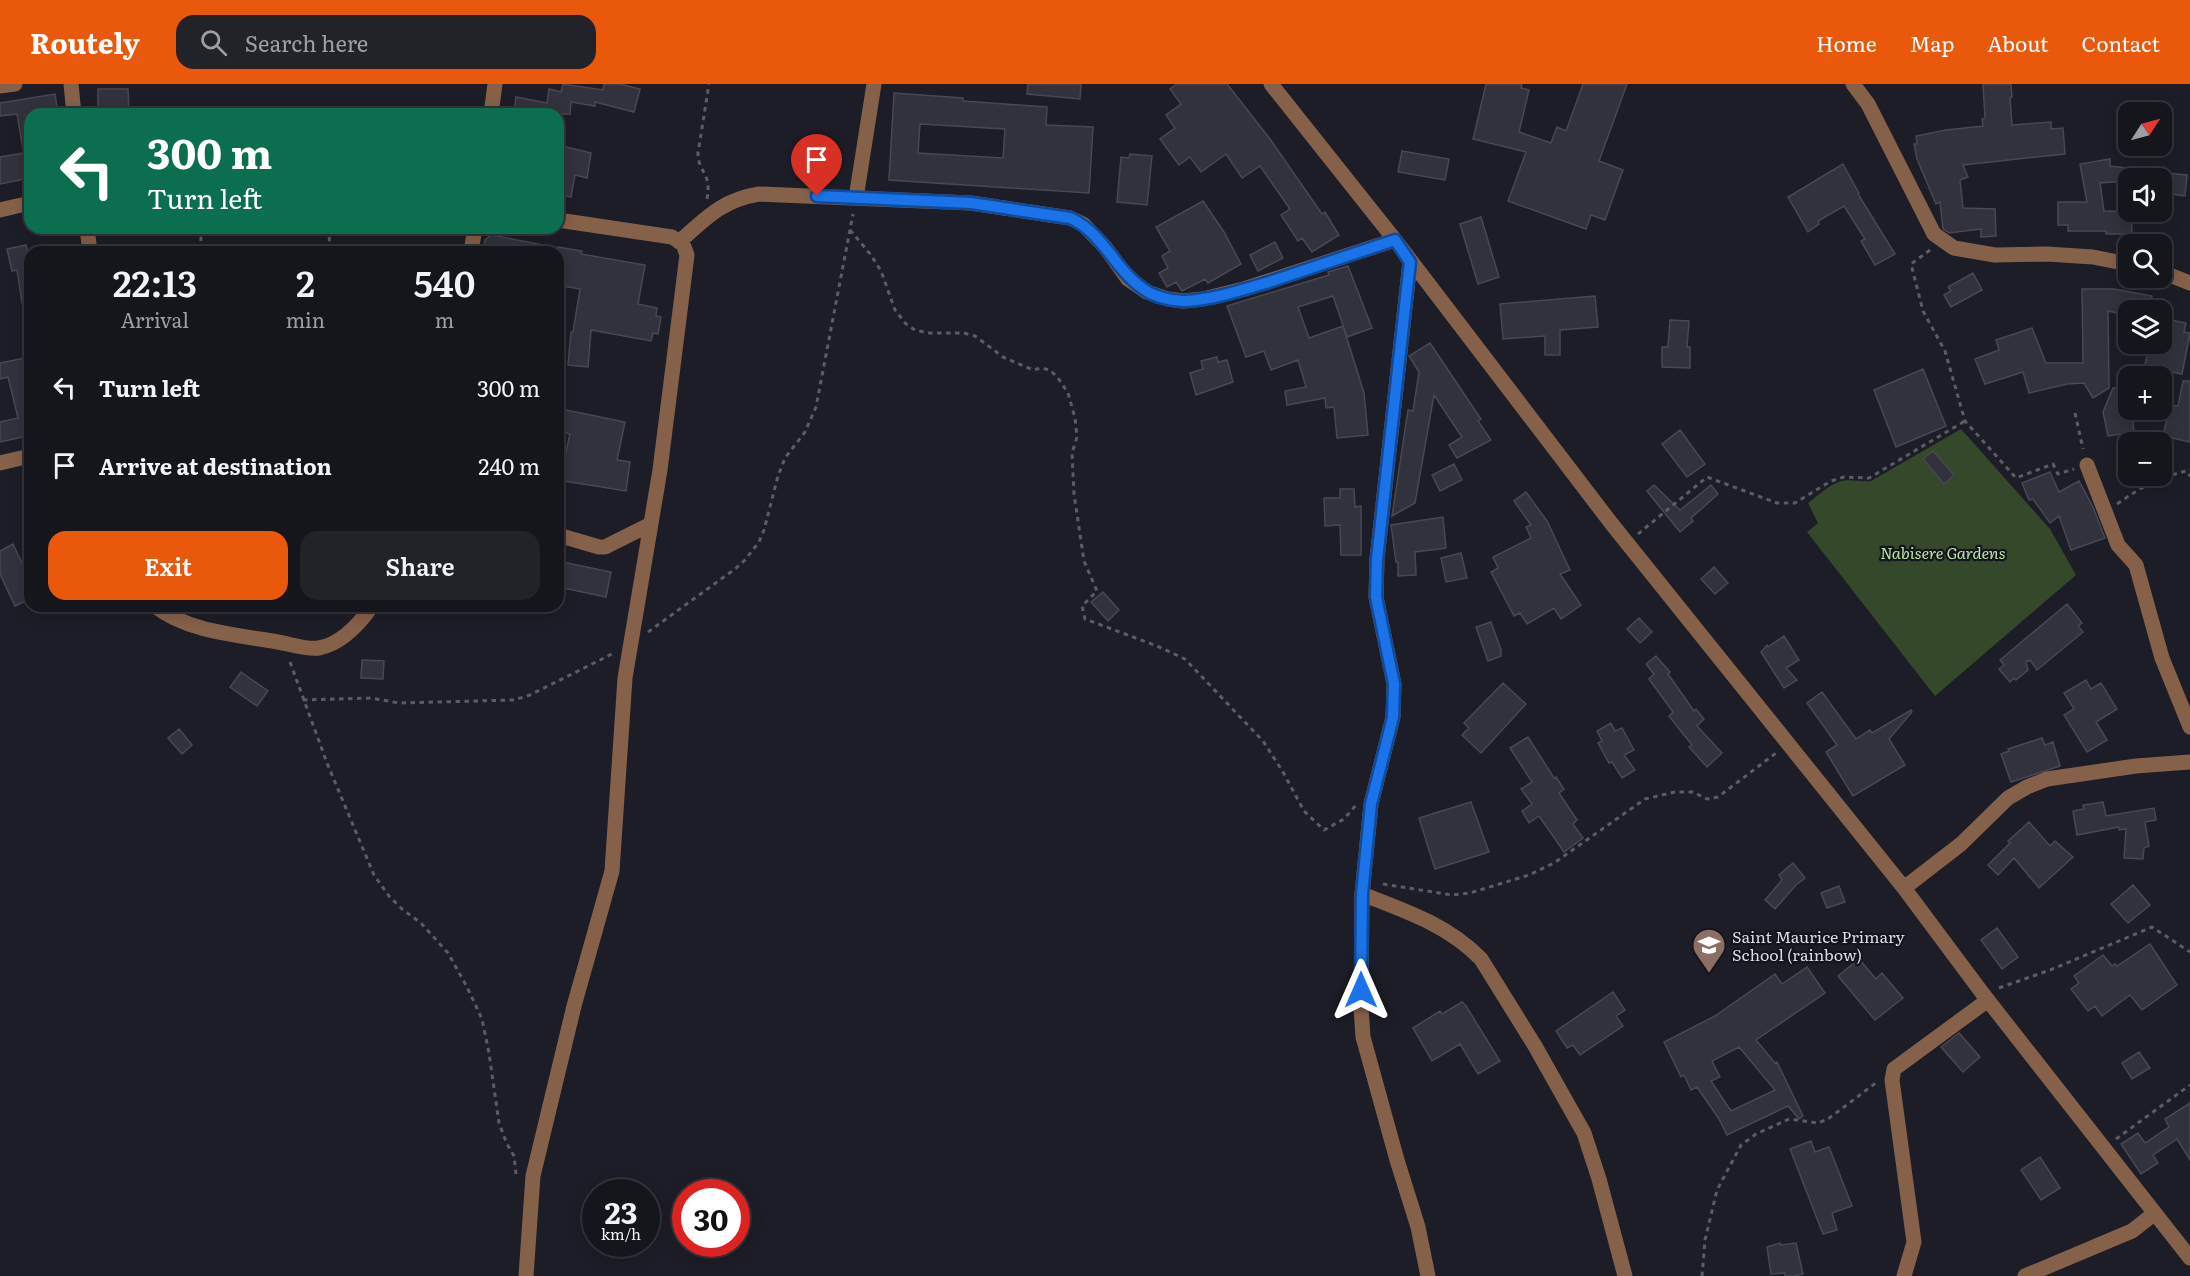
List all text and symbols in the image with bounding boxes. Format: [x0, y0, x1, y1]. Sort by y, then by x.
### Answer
search box [176, 15, 596, 69]
text: Routely [30, 21, 140, 63]
icon: search [197, 26, 230, 59]
text: Search here [245, 26, 368, 59]
text: Home [1816, 27, 1877, 58]
text: Map [1910, 27, 1954, 58]
text: About [1987, 27, 2049, 58]
text: Contact [2082, 27, 2160, 58]
north arrow [2118, 102, 2172, 156]
map controls [2118, 102, 2172, 486]
text: 300 m [147, 120, 272, 182]
icon: left [48, 132, 126, 210]
pin [791, 134, 842, 196]
icon: arrive [800, 143, 833, 176]
button: sound [2118, 168, 2172, 222]
text: Turn left [147, 177, 262, 217]
button: search [2118, 234, 2172, 288]
text: 22:13 [113, 255, 197, 308]
text: 2 [296, 255, 315, 308]
text: 540 [414, 255, 475, 308]
button: layers [2118, 300, 2172, 354]
text: Arrival [121, 304, 189, 334]
text: min [286, 304, 325, 334]
text: m [435, 304, 454, 334]
button: + [2118, 366, 2172, 420]
icon: left [48, 371, 81, 404]
text: Turn left [99, 371, 200, 404]
text: 300 m [477, 371, 540, 404]
button: − [2118, 432, 2172, 486]
icon: arrive [48, 449, 81, 482]
text: Arrive at destination [99, 449, 332, 482]
text: 240 m [478, 449, 540, 482]
button: Exit [48, 531, 288, 600]
button: Share [300, 531, 540, 600]
park label: Nabisere Gardens [1880, 540, 2006, 564]
place label: Saint Maurice Primary School (rainbow) [1732, 924, 1906, 966]
school or university icon: Saint Maurice Primary School (rainbow) [1691, 927, 1727, 974]
position arrow [1329, 958, 1393, 1022]
speed limit sign: 30 [672, 1179, 750, 1257]
text: 23 [605, 1189, 637, 1233]
text: km/h [601, 1222, 641, 1245]

